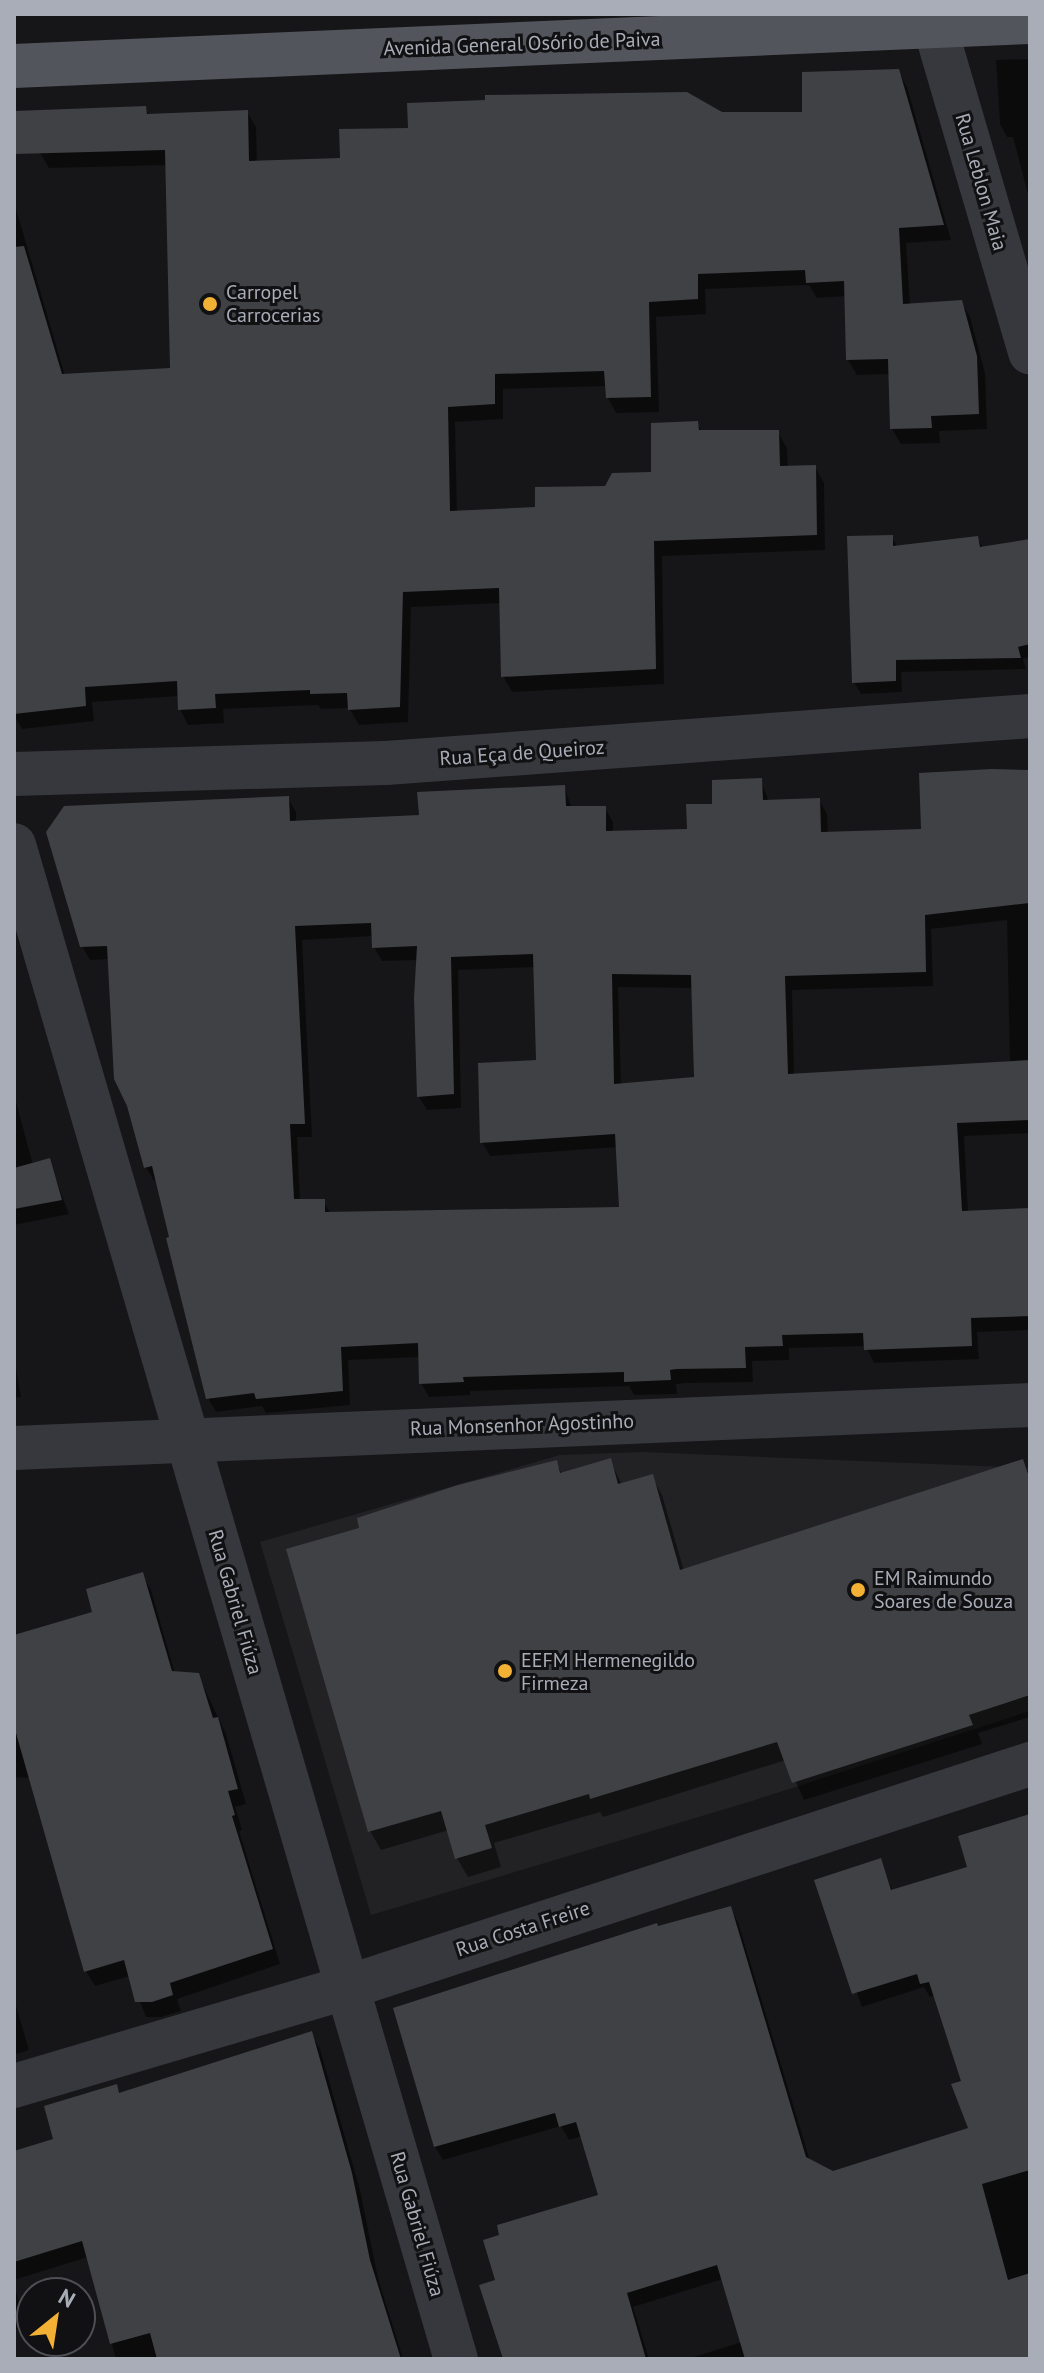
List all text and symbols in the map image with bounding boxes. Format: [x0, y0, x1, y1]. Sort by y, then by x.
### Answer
street label: Avenida General Osório de Paiva [383, 27, 661, 61]
street label: Rua Leblon Maia [950, 111, 1012, 253]
place label: Carropel Carrocerias [226, 280, 321, 327]
marker: Carropel Carrocerias [201, 295, 219, 313]
street label: Rua Eça de Queiroz [439, 735, 605, 771]
street label: Rua Monsenhor Agostinho [409, 1409, 635, 1441]
street label: Rua Gabriel Fiúza [203, 1527, 267, 1677]
place label: EM Raimundo Soares de Souza [874, 1566, 1013, 1613]
marker: EM Raimundo Soares de Souza [849, 1581, 867, 1599]
place label: EEFM Hermenegildo Firmeza [521, 1648, 695, 1695]
marker: EEFM Hermenegildo Firmeza [496, 1662, 514, 1680]
street label: Rua Costa Freire [453, 1896, 593, 1962]
street label: Rua Gabriel Fiúza [385, 2149, 449, 2299]
north arrow [16, 2277, 96, 2357]
text: N [54, 2282, 80, 2314]

